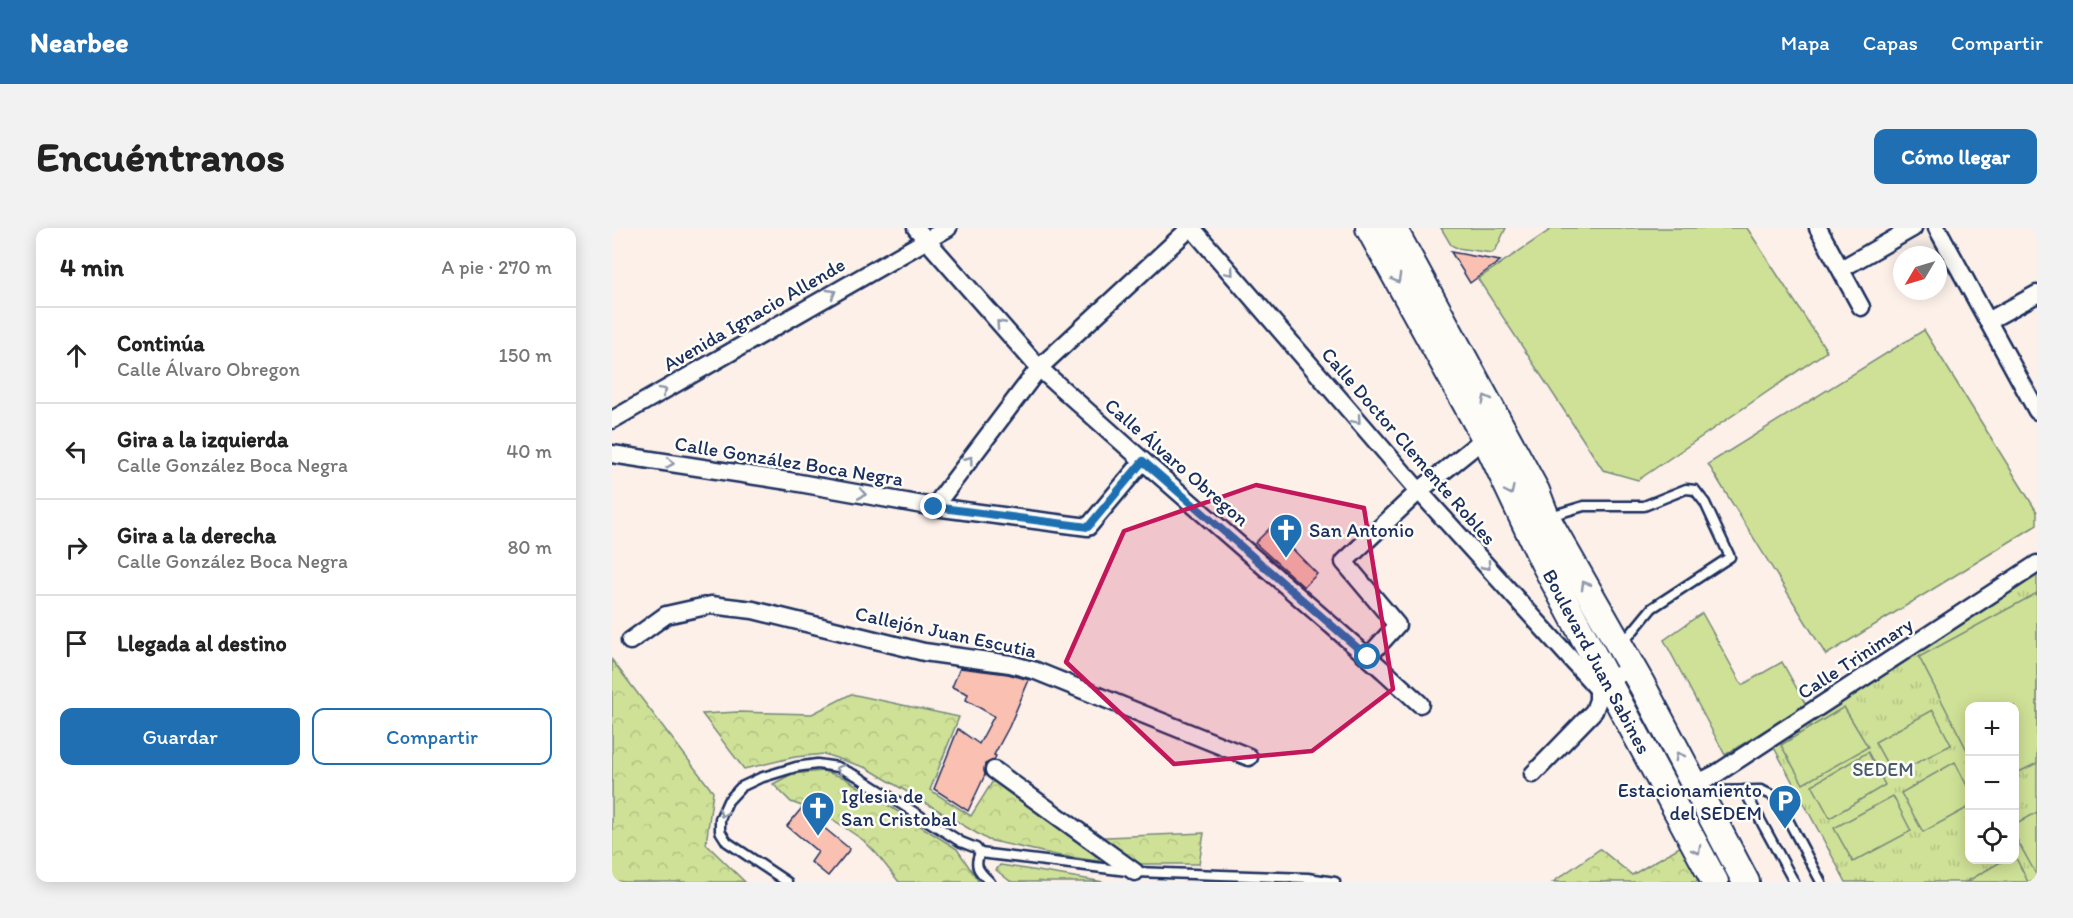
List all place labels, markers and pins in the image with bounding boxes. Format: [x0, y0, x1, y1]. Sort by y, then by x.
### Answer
church icon: San Antonio [1268, 512, 1304, 559]
place label: San Antonio [1309, 518, 1414, 542]
place label: Estacionamiento del SEDEM [1618, 778, 1762, 825]
parking icon: Estacionamiento del SEDEM [1767, 783, 1803, 830]
place label: Iglesia de San Cristobal [841, 784, 957, 831]
church icon: Iglesia de San Cristobal [800, 790, 836, 837]

